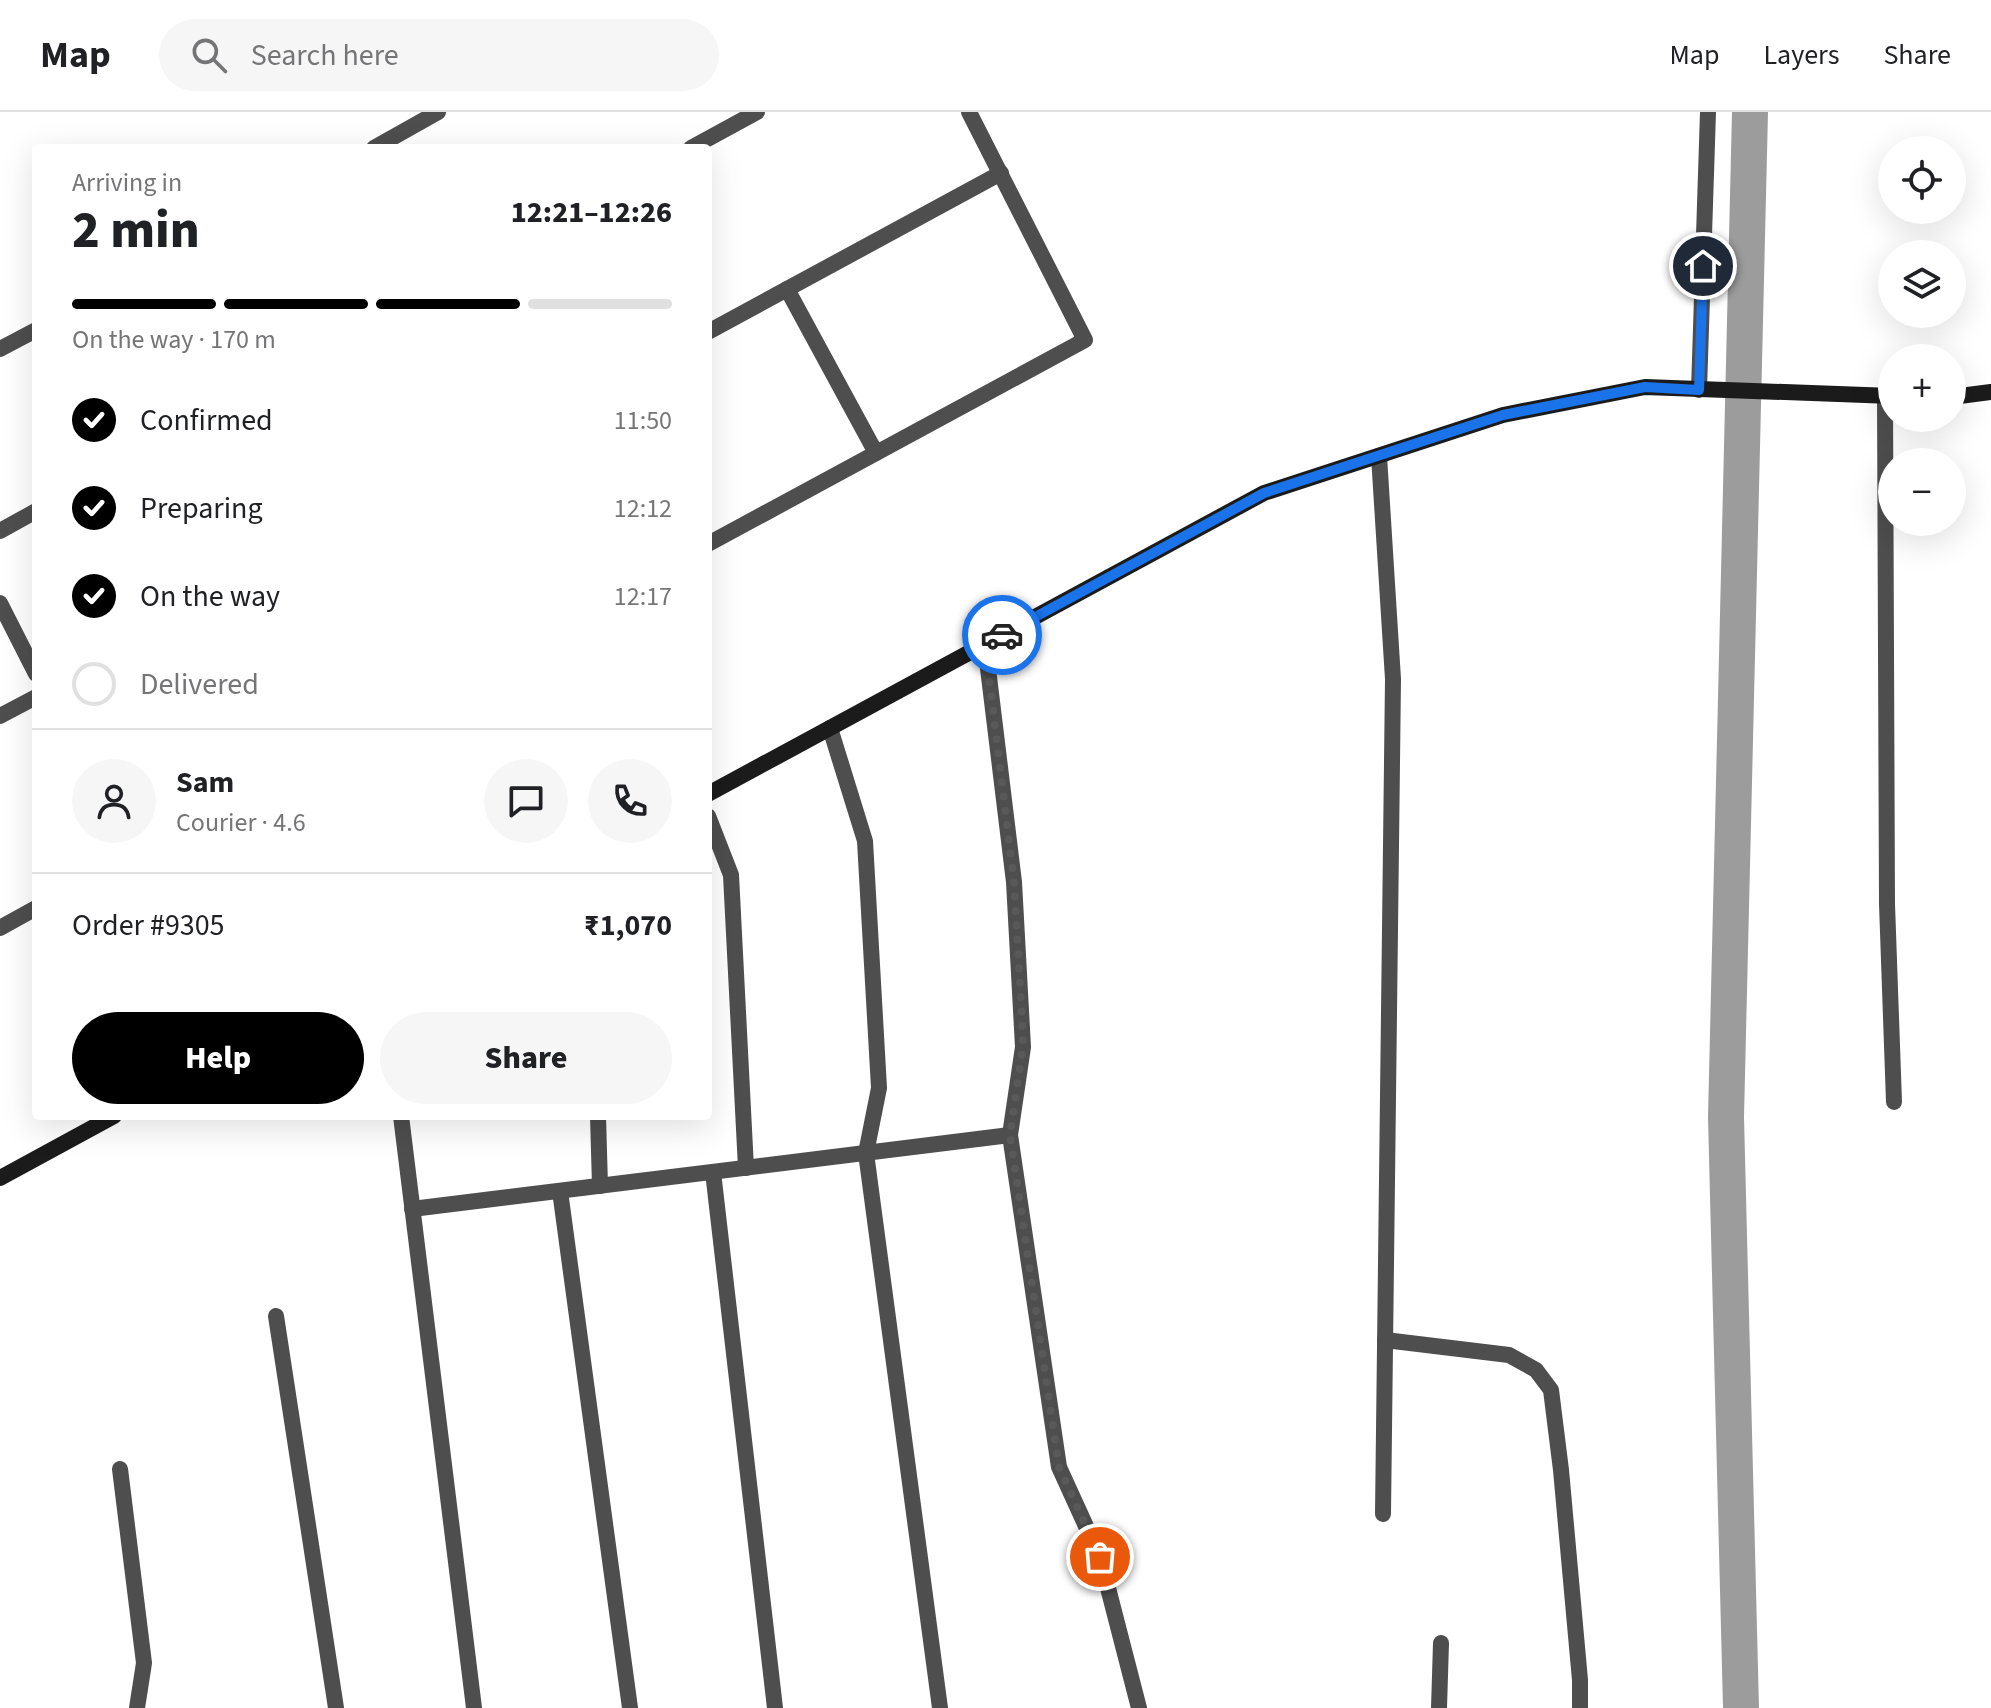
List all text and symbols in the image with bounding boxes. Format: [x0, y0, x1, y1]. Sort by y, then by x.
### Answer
search box [159, 19, 719, 91]
text: Map [40, 28, 111, 82]
icon: search [187, 33, 231, 77]
text: Search here [251, 34, 399, 77]
text: Map [1669, 35, 1719, 75]
text: Layers [1763, 35, 1839, 75]
text: Share [1883, 35, 1951, 75]
map controls [1878, 136, 1966, 536]
button: locate [1878, 136, 1966, 224]
text: Arriving in [72, 164, 182, 201]
text: 12:21–12:26 [511, 191, 672, 234]
text: 2 min [72, 194, 200, 268]
pin [1669, 232, 1737, 300]
button: layers [1878, 240, 1966, 328]
icon: home [1681, 244, 1725, 288]
text: On the way · 170 m [72, 321, 276, 358]
button: + [1878, 344, 1966, 432]
icon: check [72, 398, 116, 442]
text: Confirmed [140, 399, 273, 442]
text: 11:50 [614, 402, 672, 439]
button: − [1878, 448, 1966, 536]
icon: check [72, 486, 116, 530]
text: Preparing [140, 487, 263, 530]
text: 12:12 [614, 490, 672, 527]
icon: check [72, 574, 116, 618]
text: On the way [140, 575, 280, 618]
text: 12:17 [614, 578, 672, 615]
courier [962, 595, 1042, 675]
icon: car [980, 613, 1024, 657]
text: Delivered [140, 663, 259, 706]
button: person [72, 759, 156, 843]
button: chat [484, 759, 568, 843]
button: phone [588, 759, 672, 843]
text: Sam [176, 761, 234, 804]
text: Courier · 4.6 [176, 804, 306, 841]
text: Order #9305 [72, 904, 225, 947]
text: ₹1,070 [584, 904, 672, 947]
button: Help [72, 1012, 364, 1104]
button: Share [380, 1012, 672, 1104]
pin [1066, 1523, 1134, 1591]
icon: bag [1078, 1535, 1122, 1579]

